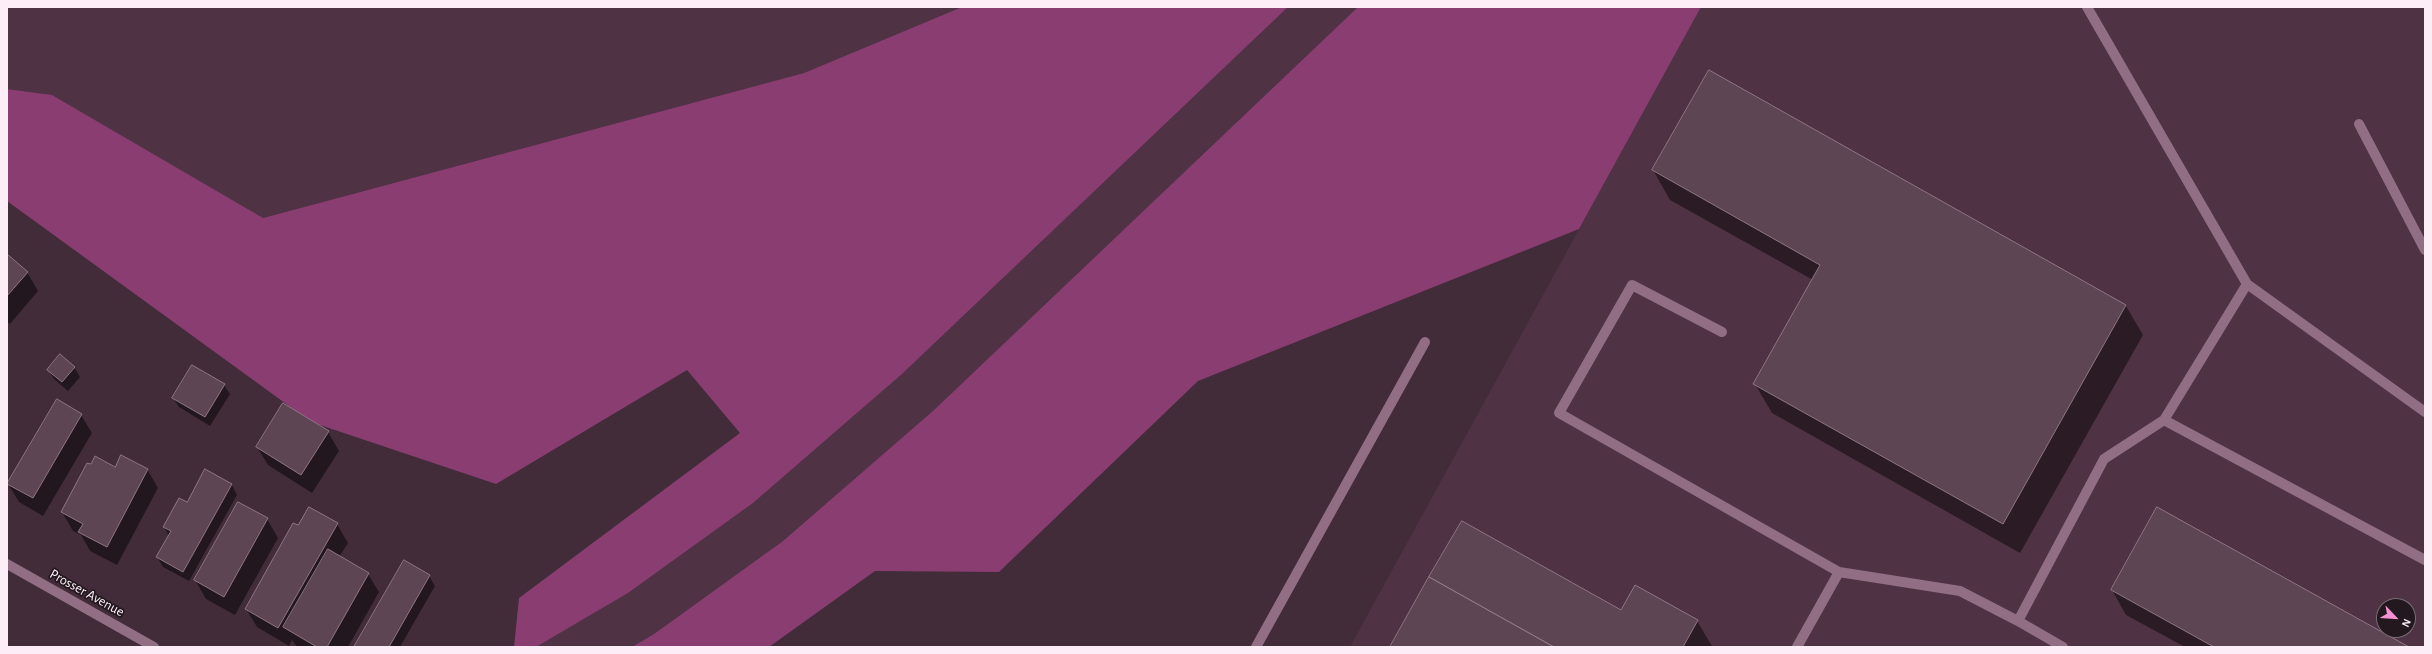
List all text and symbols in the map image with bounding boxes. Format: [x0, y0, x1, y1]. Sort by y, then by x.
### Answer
street label: Prosser Avenue [47, 566, 127, 620]
north arrow [2376, 598, 2416, 638]
text: N [2400, 617, 2413, 629]

